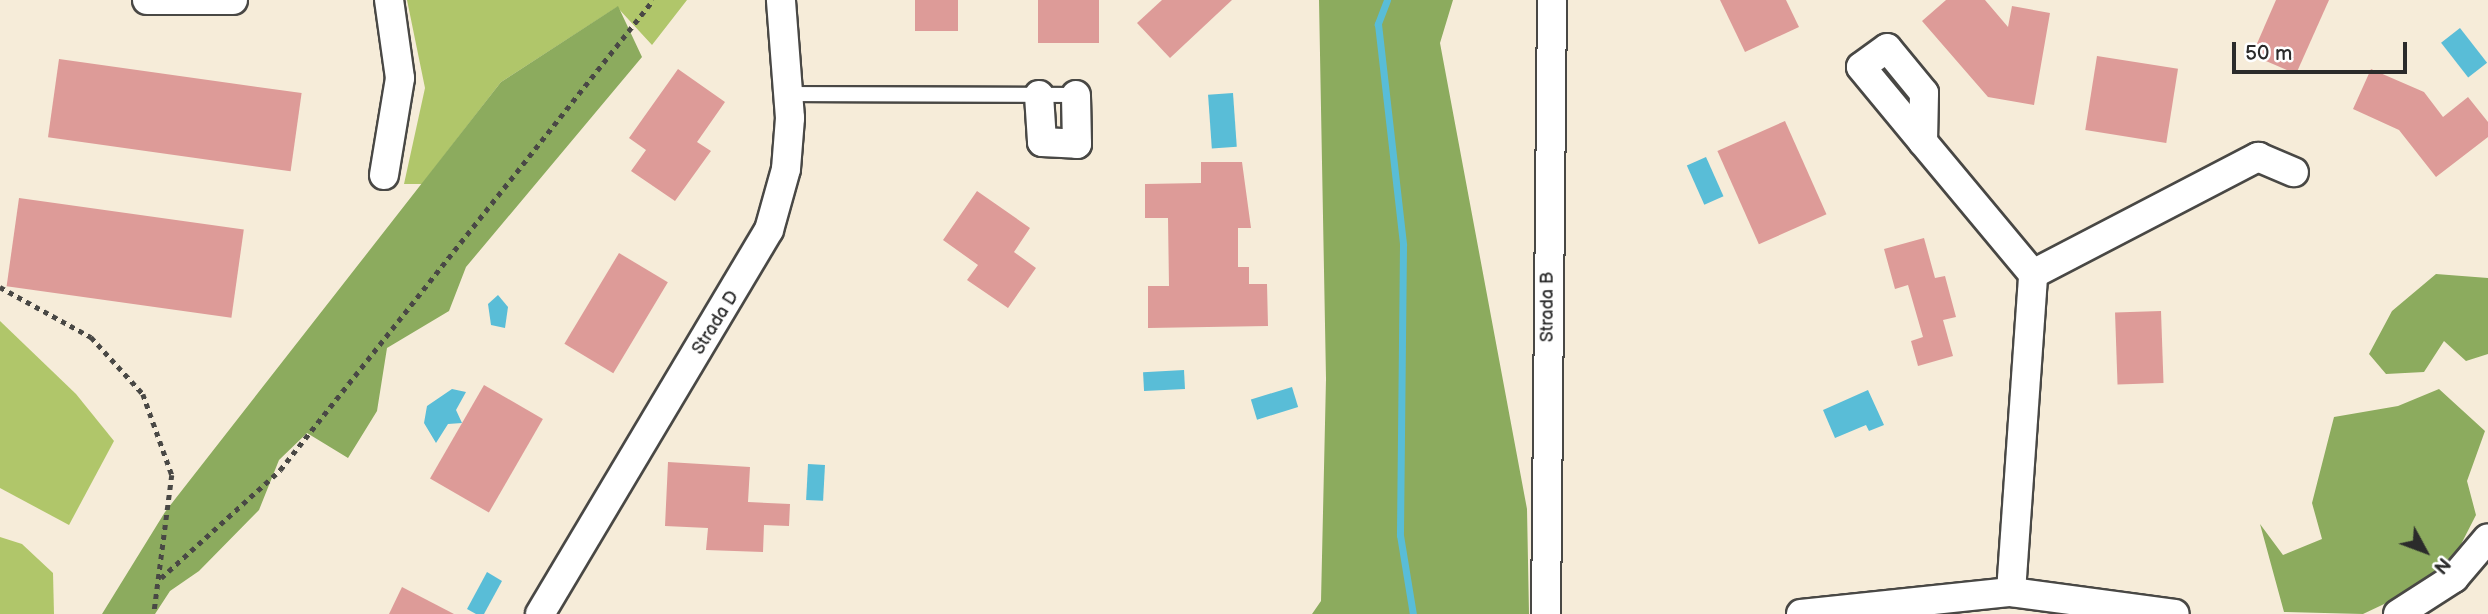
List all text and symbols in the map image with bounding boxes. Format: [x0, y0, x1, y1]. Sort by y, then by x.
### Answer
scale bar [2236, 28, 2411, 72]
text: 50 m [2245, 41, 2292, 66]
street label: Strada B [1537, 272, 1559, 342]
street label: Strada D [688, 287, 744, 359]
north arrow [2390, 516, 2460, 586]
text: N [2428, 552, 2455, 578]

